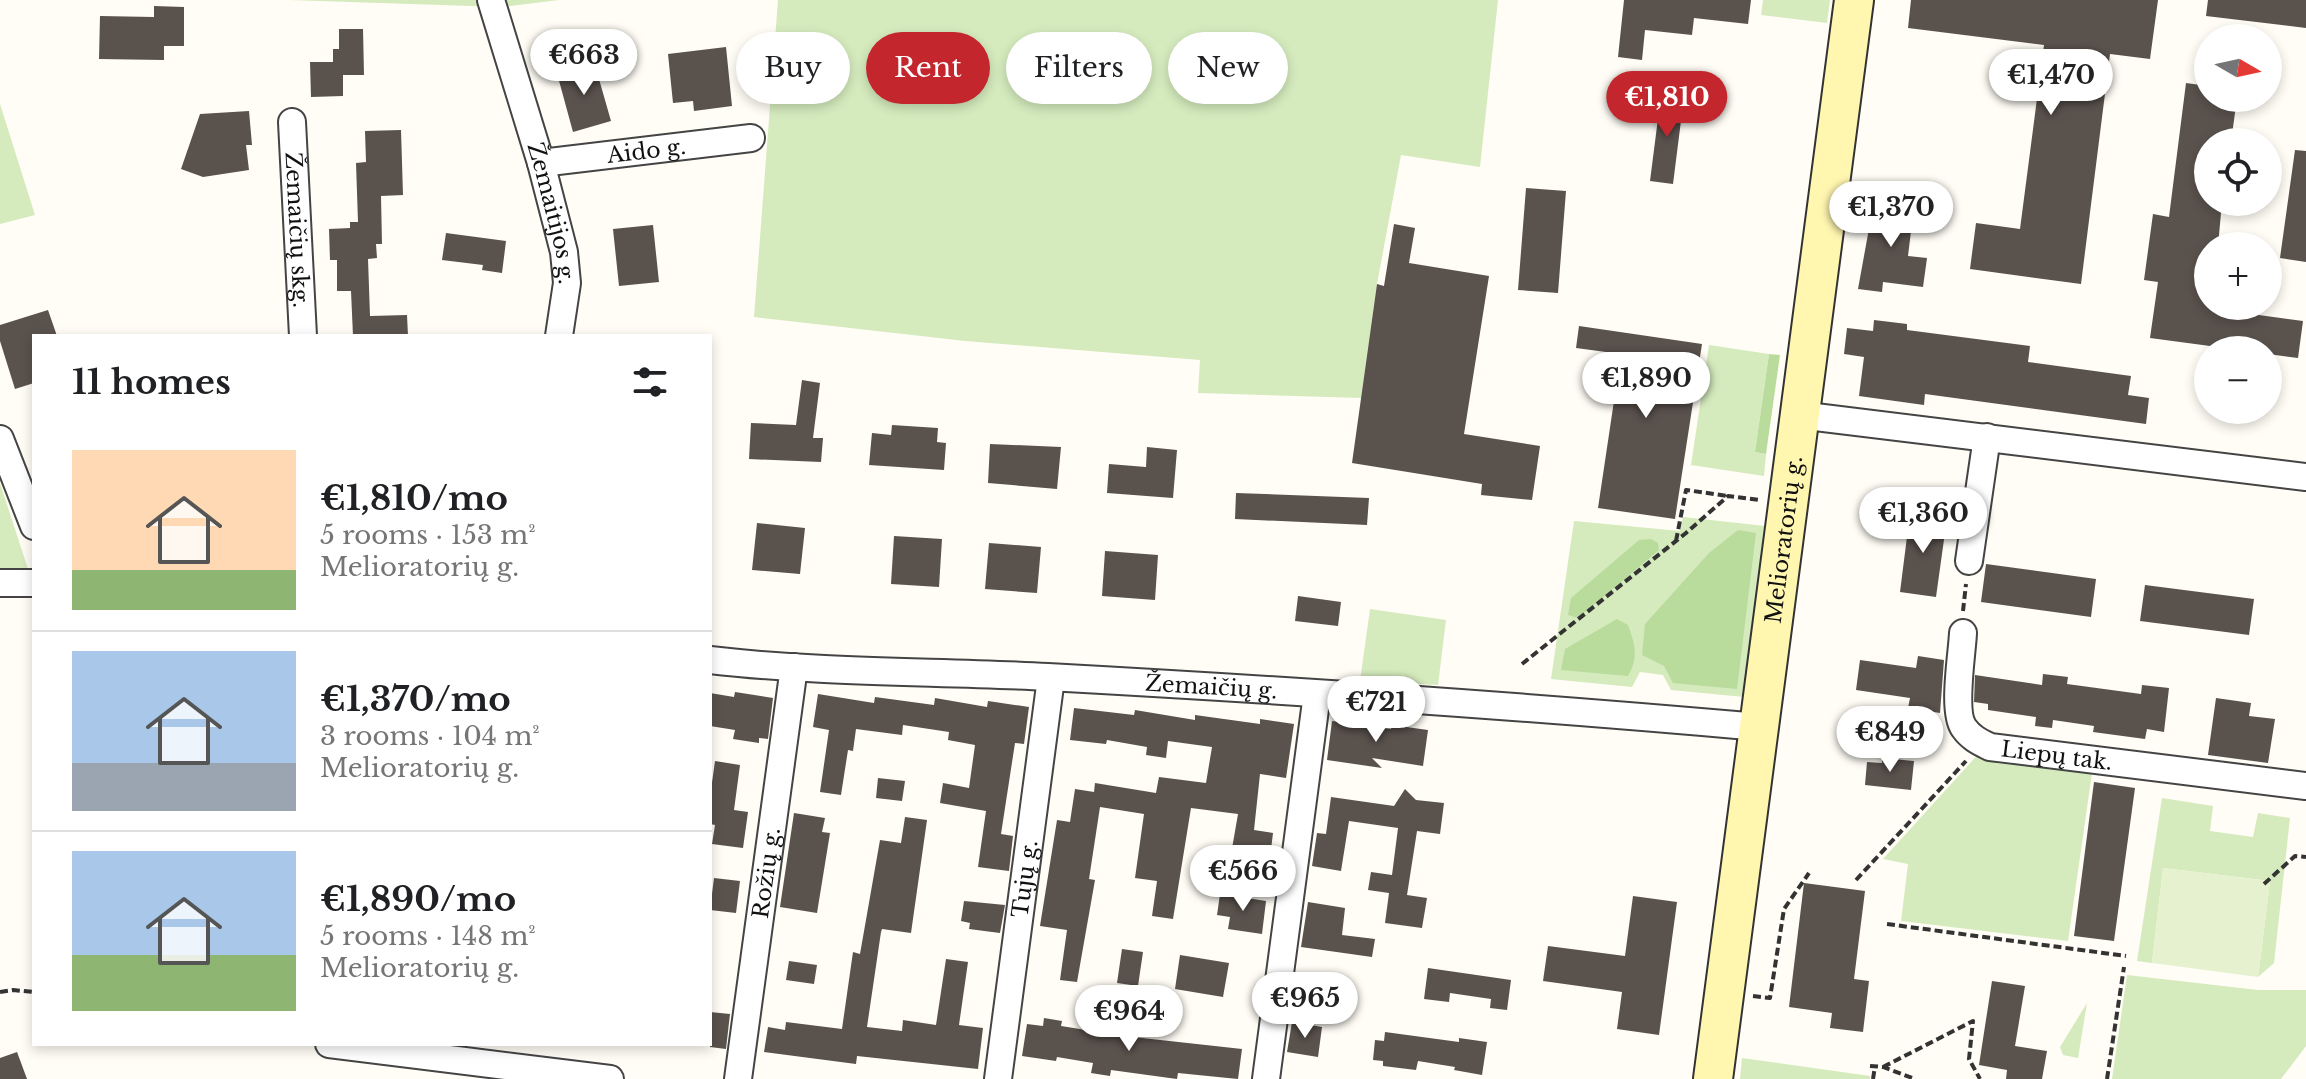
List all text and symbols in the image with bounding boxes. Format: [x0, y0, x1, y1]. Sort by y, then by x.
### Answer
north arrow [2194, 24, 2282, 112]
map controls [2194, 24, 2282, 424]
pin: €663 [537, 29, 631, 97]
chip: Buy [736, 32, 850, 104]
chip: Rent [866, 32, 990, 104]
chip: Filters [1006, 32, 1152, 104]
chip: New [1168, 32, 1288, 104]
text: €663 [548, 39, 620, 71]
pin: €1,470 [1986, 49, 2116, 117]
text: €1,470 [2007, 59, 2095, 91]
pin: €1,810 [1602, 71, 1732, 139]
text: €1,810 [1624, 81, 1710, 113]
button: locate [2194, 128, 2282, 216]
street label: Aido g. [604, 133, 687, 169]
street label: Žemaitijos g. [521, 139, 580, 285]
street label: Žemaičių skg. [280, 151, 315, 308]
pin: €1,370 [1826, 181, 1956, 249]
text: €1,370 [1847, 191, 1935, 223]
button: + [2194, 232, 2282, 320]
button: − [2194, 336, 2282, 424]
pin: €1,890 [1581, 352, 1711, 420]
icon: filters [628, 360, 672, 404]
text: 11 homes [72, 361, 231, 403]
text: €1,890 [1600, 362, 1692, 394]
street label: Melioratorių g. [1760, 454, 1808, 625]
text: €1,810/mo [320, 477, 508, 519]
icon: home [136, 482, 232, 578]
pin: €1,360 [1858, 487, 1988, 555]
text: €1,360 [1877, 497, 1969, 529]
text: 5 rooms · 153 m² [320, 519, 536, 551]
text: Melioratorių g. [320, 551, 519, 583]
street label: Žemaičių g. [1144, 669, 1278, 705]
pin: €721 [1329, 676, 1423, 744]
text: €1,370/mo [320, 678, 511, 720]
icon: home [136, 683, 232, 779]
text: €721 [1345, 686, 1407, 718]
pin: €849 [1843, 706, 1937, 774]
text: €849 [1854, 716, 1926, 748]
text: 3 rooms · 104 m² [320, 720, 540, 752]
street label: Liepų tak. [1999, 735, 2114, 776]
text: Melioratorių g. [320, 752, 519, 784]
street label: Rožių g. [747, 826, 786, 920]
street label: Tujų g. [1006, 838, 1043, 919]
pin: €566 [1196, 845, 1290, 913]
text: €566 [1208, 855, 1278, 887]
text: €1,890/mo [320, 878, 516, 920]
icon: home [136, 883, 232, 979]
text: 5 rooms · 148 m² [320, 920, 536, 952]
text: Melioratorių g. [320, 952, 519, 984]
pin: €965 [1258, 972, 1352, 1040]
text: €965 [1270, 982, 1340, 1014]
pin: €964 [1082, 985, 1176, 1053]
text: €964 [1093, 995, 1165, 1027]

